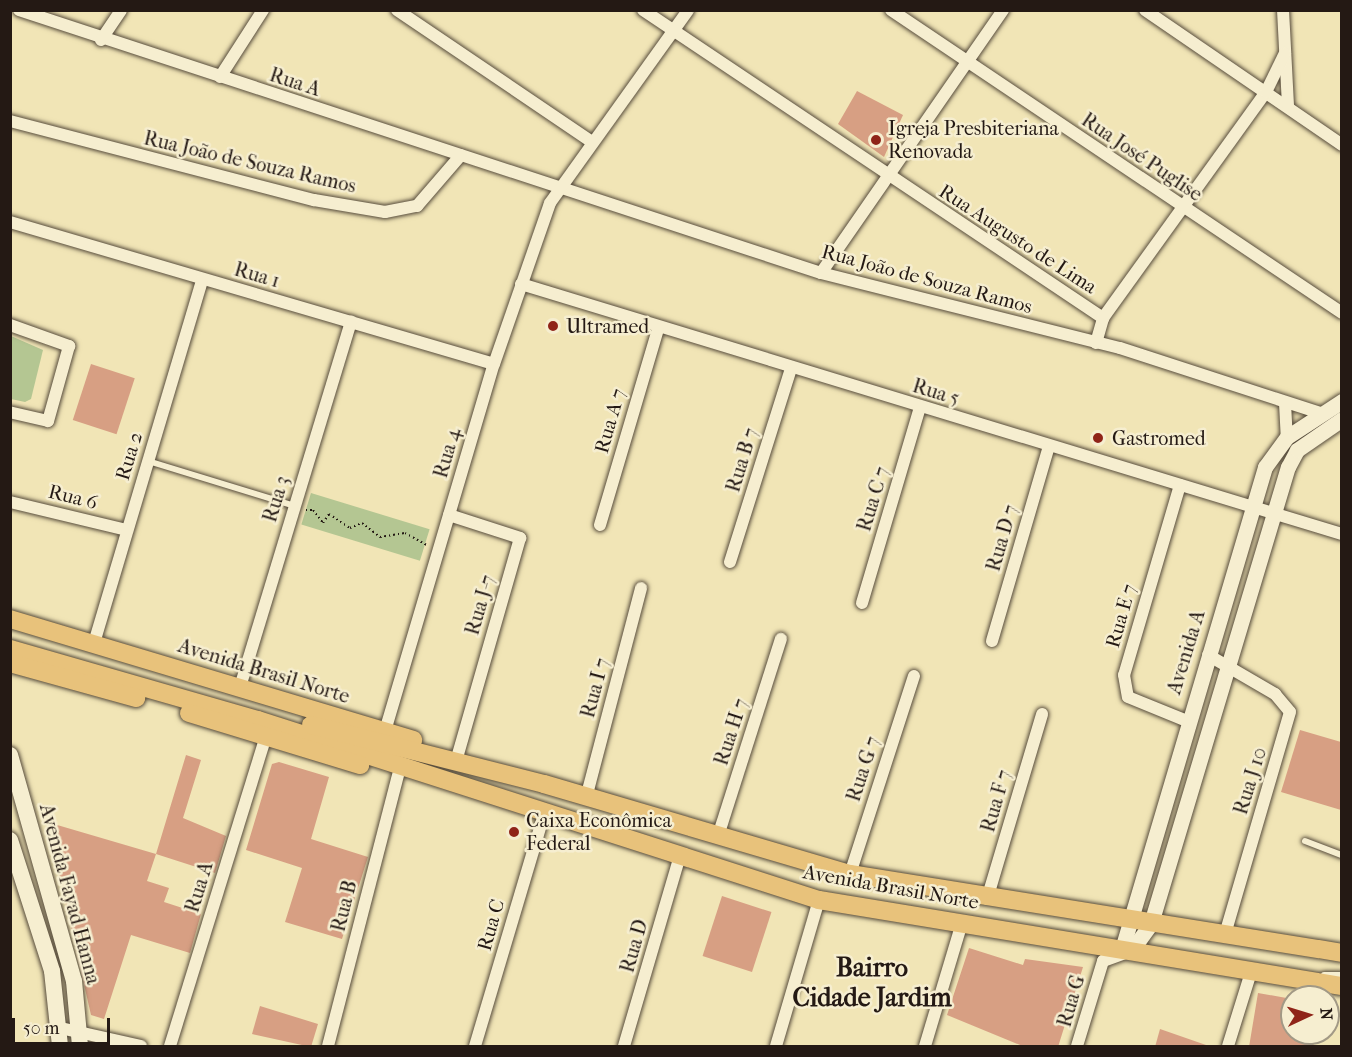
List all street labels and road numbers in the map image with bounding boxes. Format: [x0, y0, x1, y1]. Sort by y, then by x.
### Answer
street label: Rua A [267, 63, 323, 101]
street label: Rua José Puglise [1077, 108, 1207, 206]
street label: Rua João de Souza Ramos [141, 126, 359, 198]
street label: Rua Augusto de Lima [935, 179, 1101, 299]
street label: Rua João de Souza Ramos [819, 239, 1035, 319]
street label: Rua 1 [231, 257, 283, 293]
street label: Rua 5 [910, 374, 962, 410]
street label: Rua A 7 [589, 386, 631, 456]
street label: Rua 4 [428, 425, 466, 481]
street label: Rua B 7 [721, 425, 763, 495]
street label: Rua 2 [110, 429, 148, 483]
street label: Rua C 7 [852, 464, 894, 534]
street label: Rua 3 [258, 473, 294, 525]
street label: Rua 6 [46, 479, 100, 515]
street label: Rua D 7 [981, 502, 1023, 574]
street label: Rua J-7 [460, 572, 500, 638]
street label: Rua E 7 [1100, 581, 1142, 651]
street label: Avenida A [1162, 607, 1210, 697]
street label: Avenida Brasil Norte [175, 633, 353, 709]
street label: Rua I 7 [576, 656, 614, 720]
street label: Rua H 7 [709, 696, 753, 768]
street label: Rua G 7 [841, 733, 885, 805]
street label: Rua J 10 [1228, 745, 1272, 817]
street label: Rua F 7 [976, 767, 1016, 835]
street label: Avenida Fayad Hanna [34, 801, 106, 987]
street label: Rua A [180, 859, 218, 915]
street label: Avenida Brasil Norte [801, 860, 981, 914]
street label: Rua B [326, 878, 362, 934]
street label: Rua C [472, 896, 510, 954]
street label: Rua D [615, 917, 653, 975]
street label: Rua G [1052, 972, 1090, 1030]

